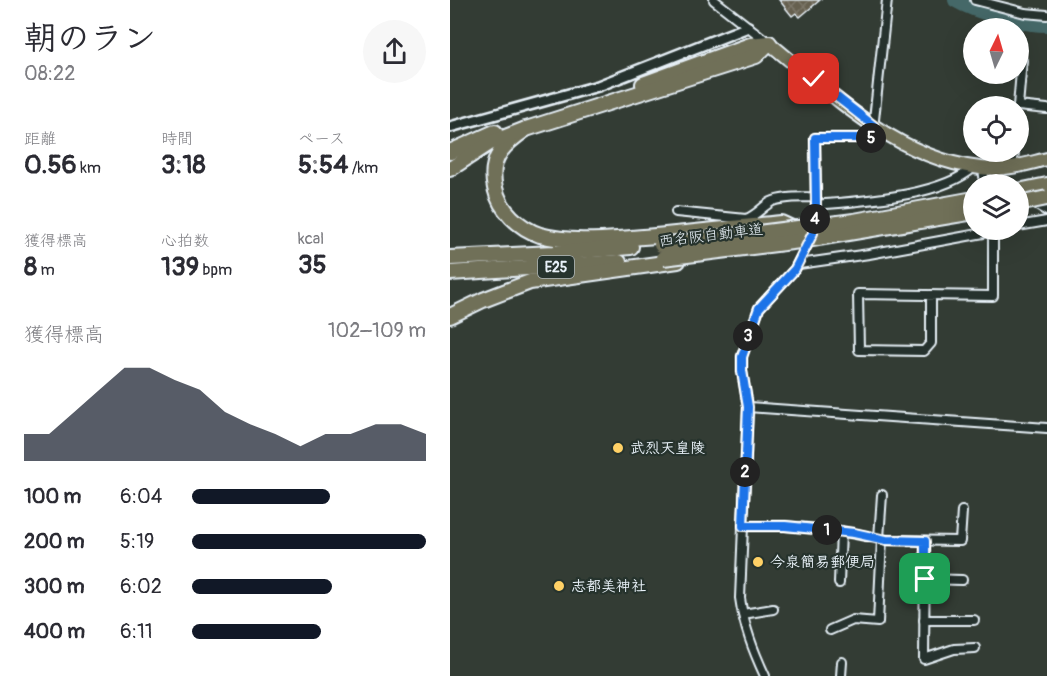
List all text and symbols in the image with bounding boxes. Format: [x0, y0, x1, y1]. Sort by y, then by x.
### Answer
text: 朝のラン [24, 18, 156, 59]
north arrow [963, 18, 1029, 84]
map controls [963, 18, 1029, 240]
button: share [363, 20, 426, 83]
pin [788, 53, 839, 104]
text: 08:22 [24, 61, 75, 86]
icon: check [797, 62, 830, 95]
button: locate [963, 96, 1029, 162]
pin: 5 [856, 123, 886, 153]
text: 5 [867, 128, 875, 148]
text: 距離 [24, 129, 56, 149]
text: 時間 [161, 129, 193, 149]
text: ペース [298, 129, 345, 149]
text: 0.56 [24, 149, 77, 181]
text: 3:18 [161, 149, 206, 181]
text: 5:54 [298, 149, 348, 181]
text: km [77, 158, 101, 178]
text: /km [348, 158, 378, 178]
button: layers [963, 174, 1029, 240]
pin: 4 [800, 204, 830, 234]
text: 4 [810, 209, 820, 229]
street label: 西名阪自動車道 [658, 220, 764, 251]
text: kcal [298, 229, 324, 249]
text: 獲得標高 [24, 231, 88, 251]
text: 心拍数 [161, 231, 209, 251]
text: 35 [298, 249, 327, 281]
text: 8 [24, 251, 37, 283]
text: 139 [161, 251, 199, 283]
road number: E25 [538, 256, 574, 278]
text: m [37, 260, 55, 280]
text: bpm [199, 260, 232, 280]
text: 102–109 m [328, 318, 426, 343]
pin: 3 [733, 321, 763, 351]
text: 獲得標高 [24, 322, 104, 347]
text: 3 [744, 326, 752, 346]
place label: 武烈天皇陵 [630, 439, 705, 458]
marker: 武烈天皇陵 [611, 441, 625, 455]
pin: 2 [730, 457, 760, 487]
text: 2 [741, 462, 749, 482]
text: 100 m [24, 484, 81, 509]
text: 6:04 [120, 484, 162, 509]
pin: 1 [812, 515, 842, 545]
text: 1 [824, 520, 830, 540]
text: 200 m [24, 529, 85, 554]
text: 5:19 [120, 529, 154, 554]
place label: 今泉簡易郵便局 [770, 553, 875, 572]
pin [899, 553, 950, 604]
marker: 今泉簡易郵便局 [751, 555, 765, 569]
icon: arrive [908, 562, 941, 595]
text: 300 m [24, 574, 85, 599]
text: 6:02 [120, 574, 162, 599]
place label: 志都美神社 [571, 577, 646, 596]
marker: 志都美神社 [552, 579, 566, 593]
text: 400 m [24, 619, 85, 644]
text: 6:11 [120, 619, 153, 644]

